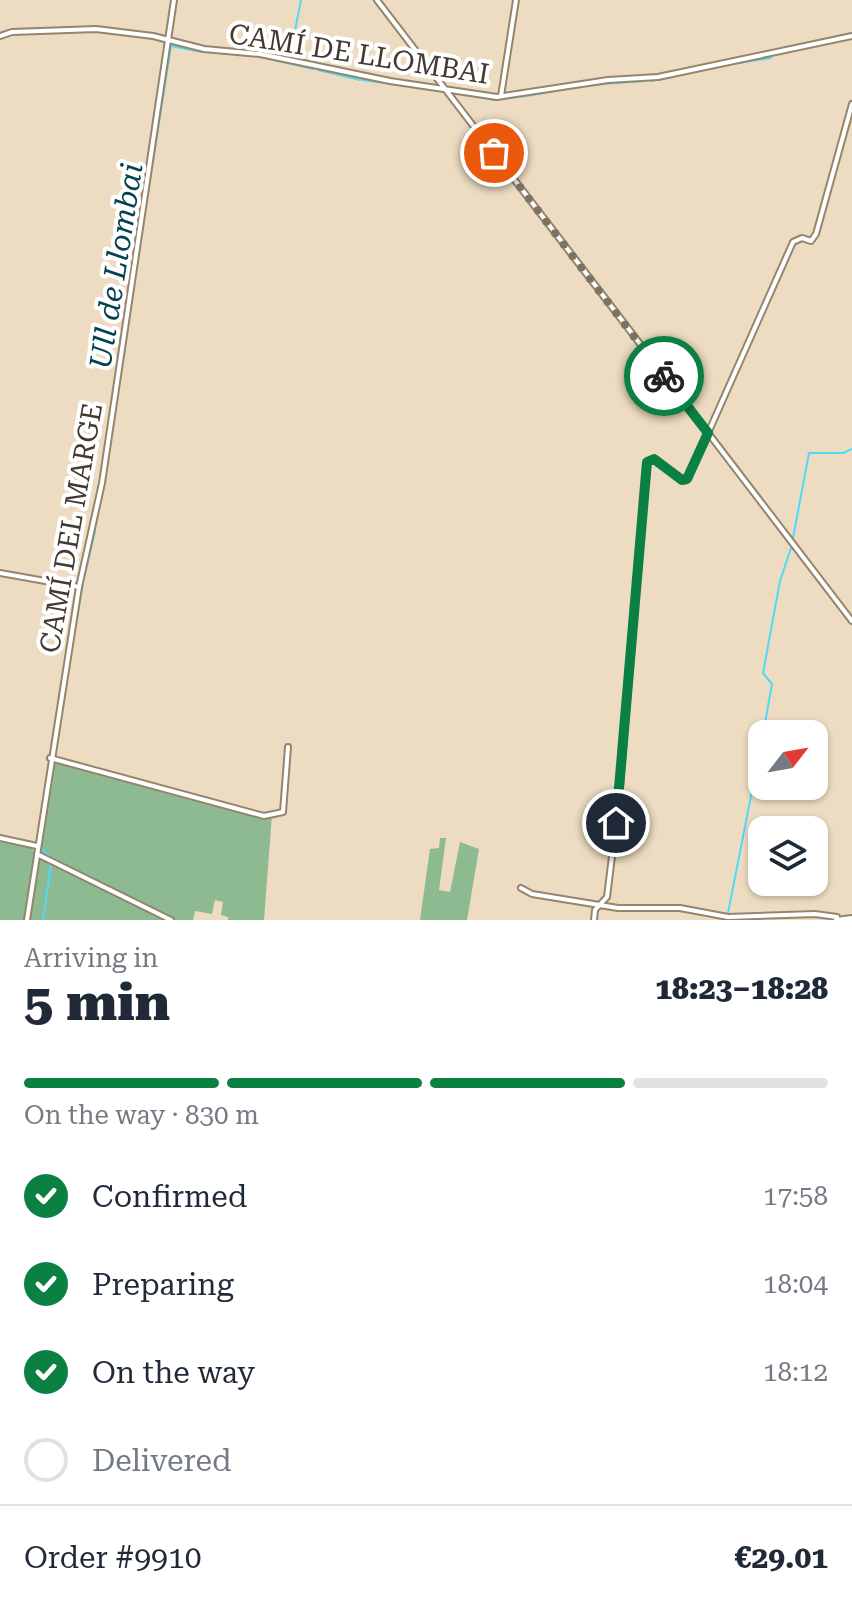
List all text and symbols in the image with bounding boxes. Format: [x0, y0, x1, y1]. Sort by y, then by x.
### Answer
street label: CAMÍ DE LLOMBAI [227, 16, 492, 91]
pin [460, 119, 528, 187]
icon: bag [472, 131, 516, 175]
water label: Ull de Llombai [82, 161, 150, 371]
courier [624, 336, 704, 416]
icon: bike [642, 354, 686, 398]
street label: CAMÍ DEL MARGE [32, 400, 109, 655]
north arrow [748, 720, 828, 800]
map controls [748, 720, 828, 896]
pin [582, 789, 650, 857]
icon: home [594, 801, 638, 845]
button: layers [748, 816, 828, 896]
text: Arriving in [24, 943, 158, 973]
text: 18:23–18:28 [655, 971, 828, 1006]
text: 5 min [24, 972, 170, 1033]
text: On the way · 830 m [24, 1100, 259, 1130]
icon: check [24, 1174, 68, 1218]
text: Confirmed [92, 1179, 247, 1214]
text: 17:58 [763, 1181, 828, 1211]
icon: check [24, 1262, 68, 1306]
text: Preparing [92, 1267, 234, 1302]
text: 18:04 [763, 1269, 828, 1299]
icon: check [24, 1350, 68, 1394]
text: On the way [92, 1355, 255, 1390]
text: 18:12 [763, 1357, 828, 1387]
text: Delivered [92, 1443, 231, 1478]
text: Order #9910 [24, 1540, 202, 1575]
text: €29.01 [735, 1540, 828, 1575]

